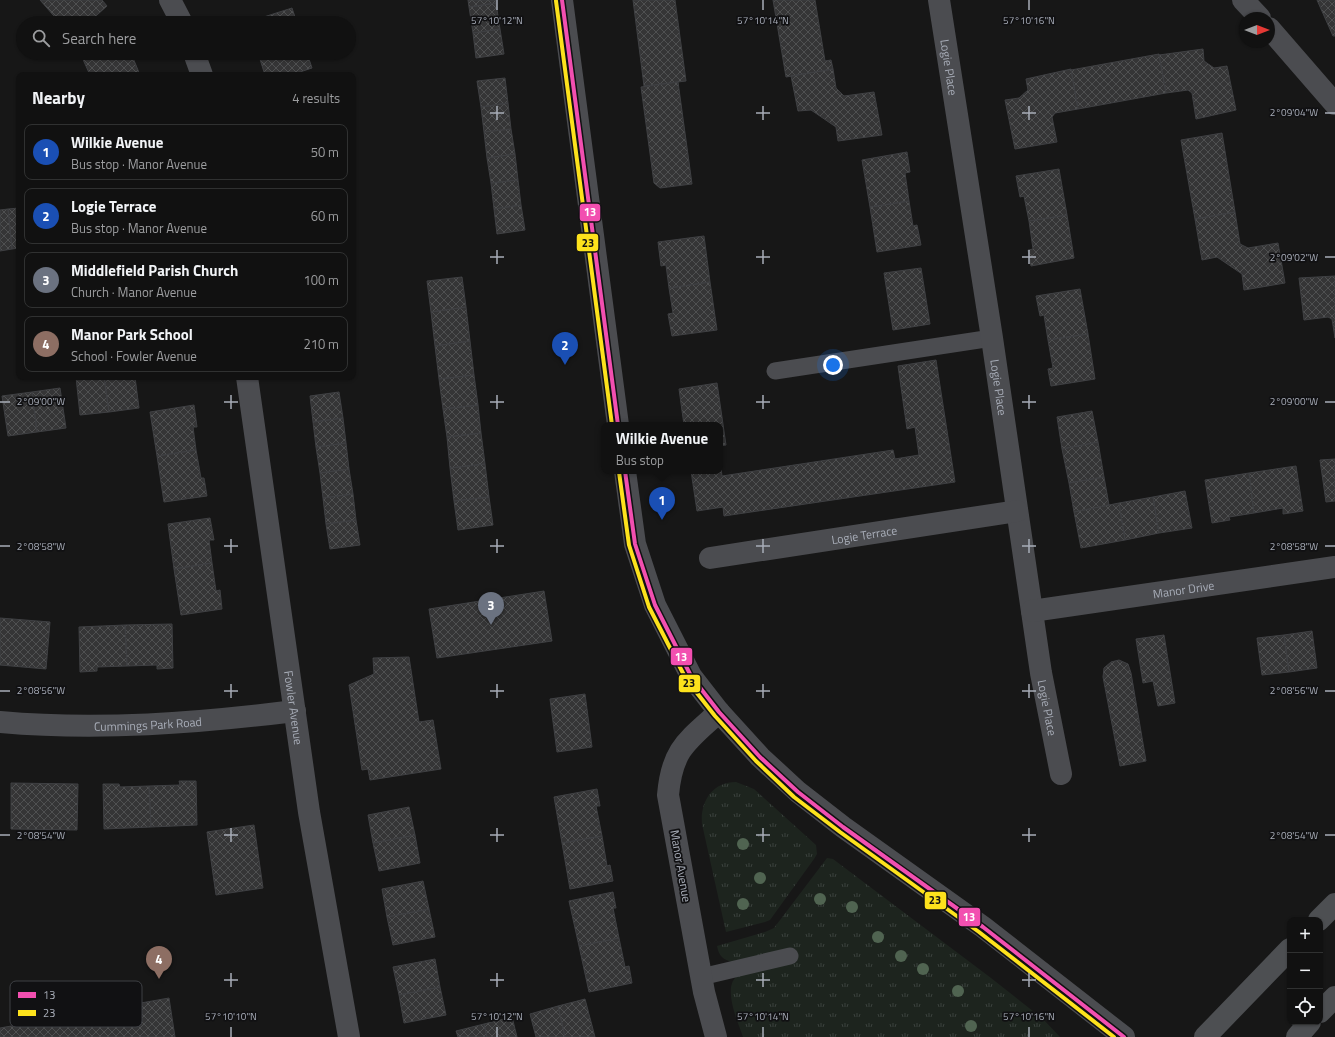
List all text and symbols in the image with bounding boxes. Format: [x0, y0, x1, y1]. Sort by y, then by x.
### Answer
north arrow [1239, 12, 1275, 48]
text: 57°10'12"N [471, 13, 523, 28]
text: 57°10'14"N [737, 13, 789, 28]
text: 57°10'16"N [1003, 13, 1055, 28]
search box [16, 16, 356, 60]
icon: search [30, 27, 52, 49]
text: Search here [62, 27, 136, 50]
street label: Logie Place [936, 38, 963, 97]
text: Nearby [32, 85, 85, 111]
text: 4 results [292, 88, 340, 108]
text: 2°09'04"W [1270, 105, 1318, 120]
text: Wilkie Avenue [71, 131, 164, 154]
text: 1 [42, 142, 50, 162]
text: 50 m [311, 142, 339, 162]
text: Bus stop · Manor Avenue [71, 154, 207, 174]
text: Logie Terrace [71, 195, 157, 218]
line badge: 13 [579, 203, 601, 222]
text: 13 [584, 204, 596, 220]
text: 2 [42, 206, 50, 226]
text: 60 m [311, 206, 339, 226]
text: Bus stop · Manor Avenue [71, 218, 207, 238]
line badge: 23 [576, 233, 599, 252]
text: 23 [582, 235, 594, 251]
text: 2°09'02"W [1270, 250, 1318, 265]
text: Middlefield Parish Church [71, 259, 238, 282]
text: 3 [42, 270, 50, 290]
text: 100 m [303, 270, 339, 290]
text: Church · Manor Avenue [71, 282, 197, 302]
text: Manor Park School [71, 323, 193, 346]
pin: 2 [552, 332, 578, 365]
text: 4 [42, 334, 50, 354]
text: 210 m [303, 334, 339, 354]
text: School · Fowler Avenue [71, 346, 197, 366]
your location [823, 355, 843, 375]
street label: Logie Place [986, 358, 1013, 417]
text: 2°09'00"W [17, 394, 65, 409]
text: 2°09'00"W [1270, 394, 1318, 409]
popup [601, 422, 723, 474]
text: Wilkie Avenue [616, 427, 708, 450]
text: Bus stop [616, 450, 664, 470]
pin: 1 [649, 487, 675, 520]
street label: Logie Terrace [830, 520, 898, 549]
text: 2°08'58"W [17, 539, 65, 554]
text: 2°08'58"W [1270, 539, 1318, 554]
street label: Manor Drive [1151, 575, 1215, 603]
pin: 3 [478, 592, 504, 625]
line badge: 13 [670, 647, 693, 666]
text: 13 [675, 649, 687, 665]
street label: Fowler Avenue [279, 669, 309, 746]
line badge: 23 [678, 674, 701, 693]
text: 23 [683, 675, 695, 691]
street label: Logie Place [1033, 678, 1063, 737]
text: 2°08'56"W [17, 683, 65, 698]
text: 2°08'56"W [1270, 683, 1318, 698]
street label: Cummings Park Road [94, 711, 203, 735]
text: 2°08'54"W [17, 828, 65, 843]
street label: Manor Avenue [665, 828, 697, 904]
text: 2°08'54"W [1270, 828, 1318, 843]
line badge: 23 [924, 891, 947, 910]
text: 23 [929, 892, 941, 908]
line badge: 13 [958, 907, 981, 927]
text: 13 [963, 909, 975, 925]
map controls [1287, 917, 1323, 1025]
button: + [1287, 917, 1323, 953]
pin: 4 [146, 946, 172, 979]
button: − [1287, 953, 1323, 989]
legend [10, 981, 142, 1027]
text: 13 [43, 987, 55, 1003]
button: locate [1287, 989, 1323, 1025]
text: 23 [43, 1005, 55, 1021]
text: 57°10'10"N [205, 1009, 257, 1024]
text: 57°10'12"N [471, 1009, 523, 1024]
text: 57°10'14"N [737, 1009, 789, 1024]
text: 57°10'16"N [1003, 1009, 1055, 1024]

